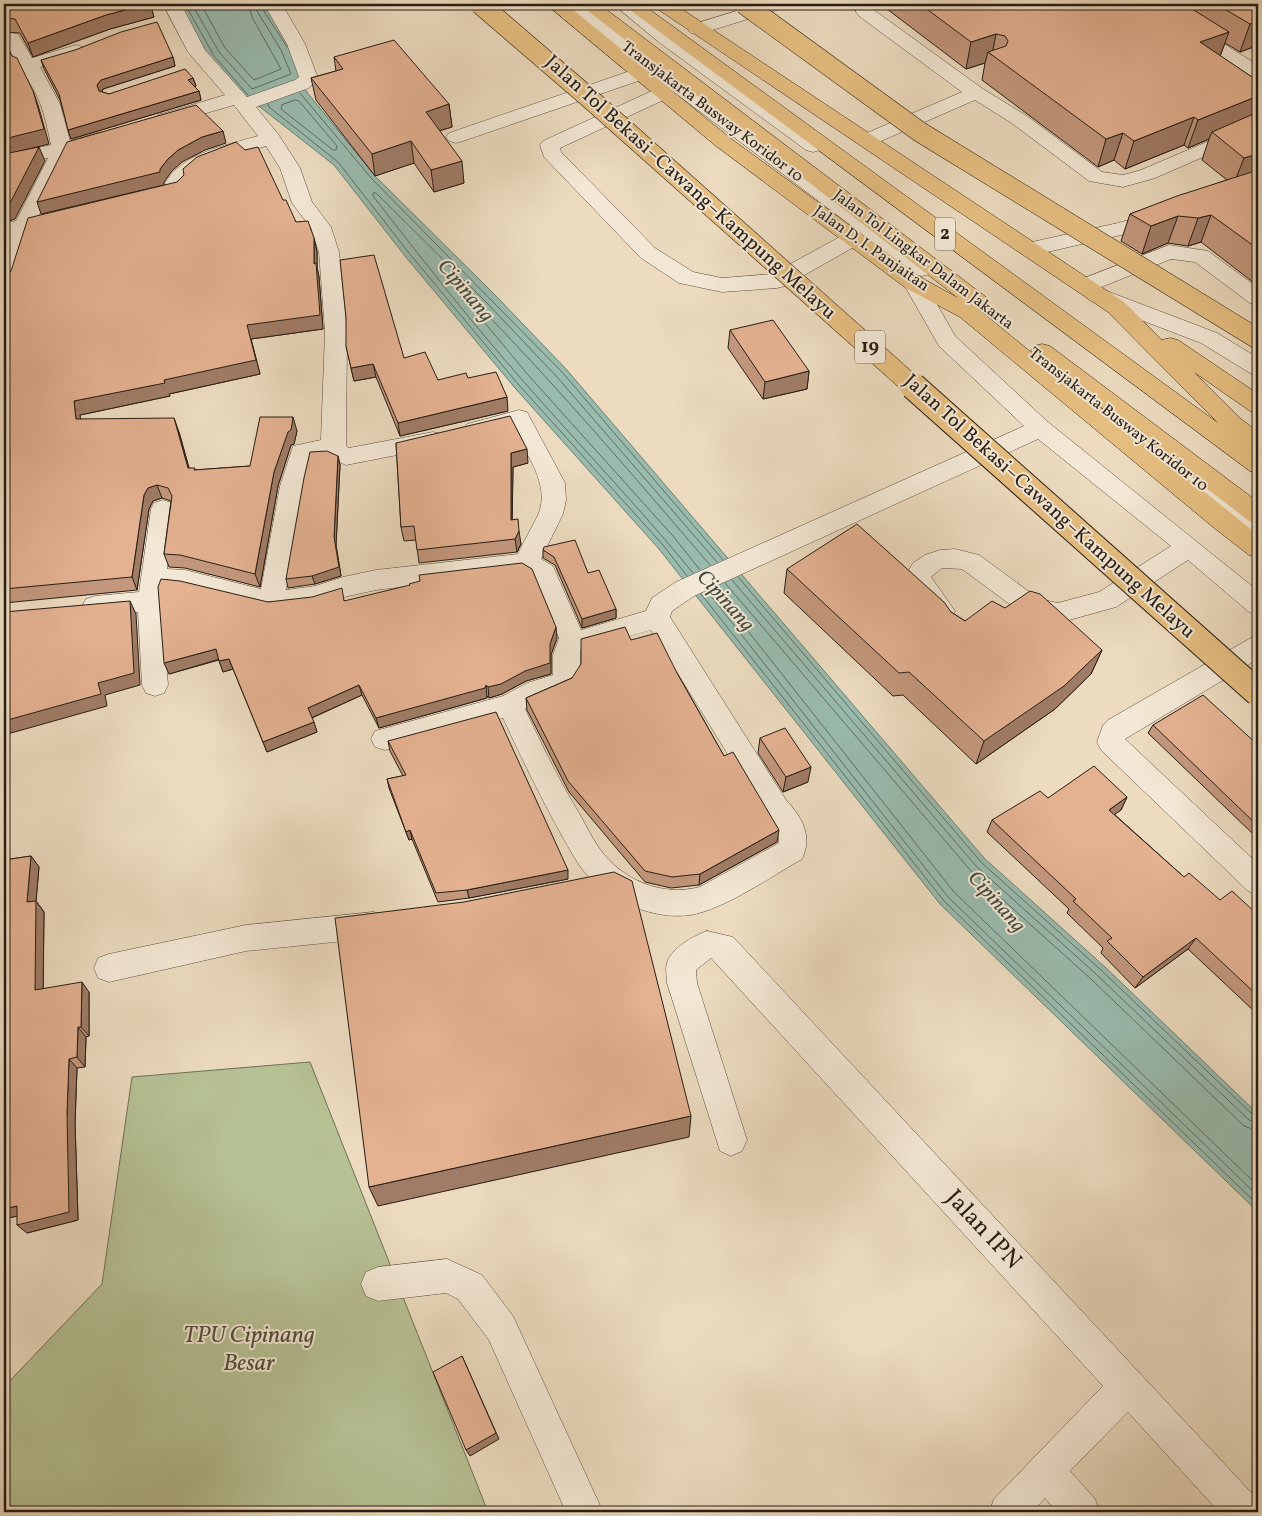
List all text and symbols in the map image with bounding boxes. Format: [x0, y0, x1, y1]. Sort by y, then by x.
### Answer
street label: Transjakarta Busway Koridor 10 [616, 36, 808, 188]
street label: Jalan Tol Bekasi–Cawang–Kampung Melayu [538, 49, 842, 327]
street label: Jalan Tol Lingkar Dalam Jakarta [828, 185, 1018, 335]
street label: Jalan D. I. Panjaitan [809, 201, 933, 297]
road number: 2 [935, 218, 955, 250]
water label: Cipinang [430, 253, 500, 329]
road number: 19 [855, 331, 885, 364]
street label: Transjakarta Busway Koridor 10 [1023, 343, 1213, 497]
street label: Jalan Tol Bekasi–Cawang–Kampung Melayu [897, 368, 1201, 646]
water label: Cipinang [689, 564, 761, 638]
water label: Cipinang [960, 865, 1032, 939]
street label: Jalan IPN [937, 1182, 1029, 1278]
park label: TPU Cipinang Besar [183, 1319, 315, 1381]

